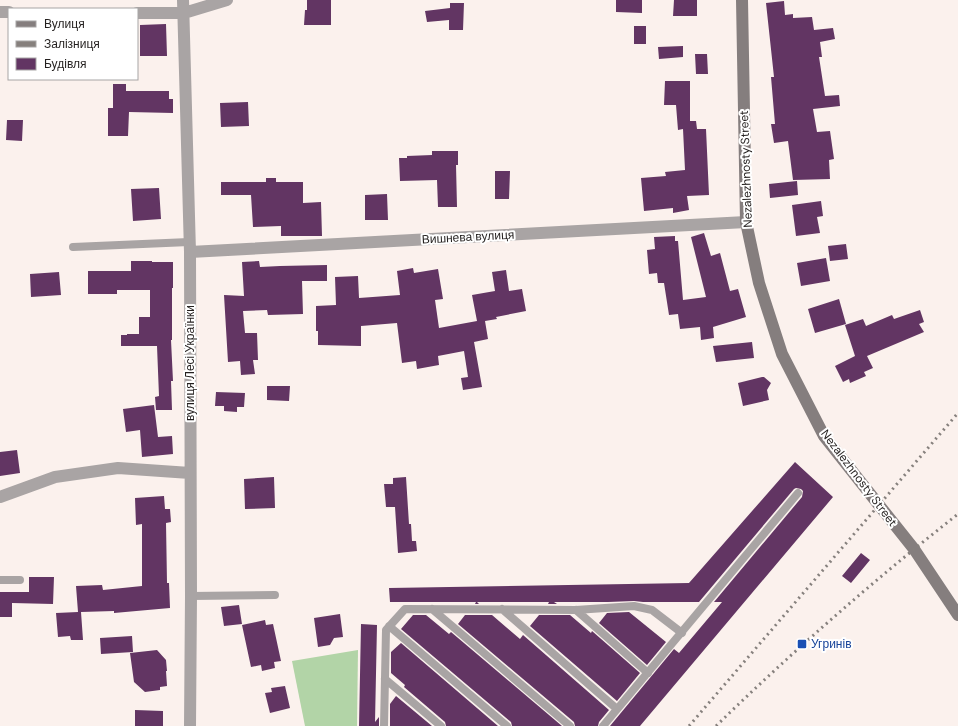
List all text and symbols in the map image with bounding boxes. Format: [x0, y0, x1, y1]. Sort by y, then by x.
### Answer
legend [8, 8, 138, 80]
text: Вулиця [44, 16, 85, 32]
text: Залізниця [44, 36, 100, 52]
text: Будівля [44, 56, 86, 72]
street label: Nezalezhnosty Street [736, 110, 756, 228]
street label: Вишнева вулиця [421, 227, 515, 247]
street label: вулиця Лесі Українки [182, 305, 198, 421]
street label: Nezalezhnosty Street [817, 426, 901, 530]
place label: Угринів [811, 636, 852, 652]
marker: Угринів [796, 638, 808, 650]

